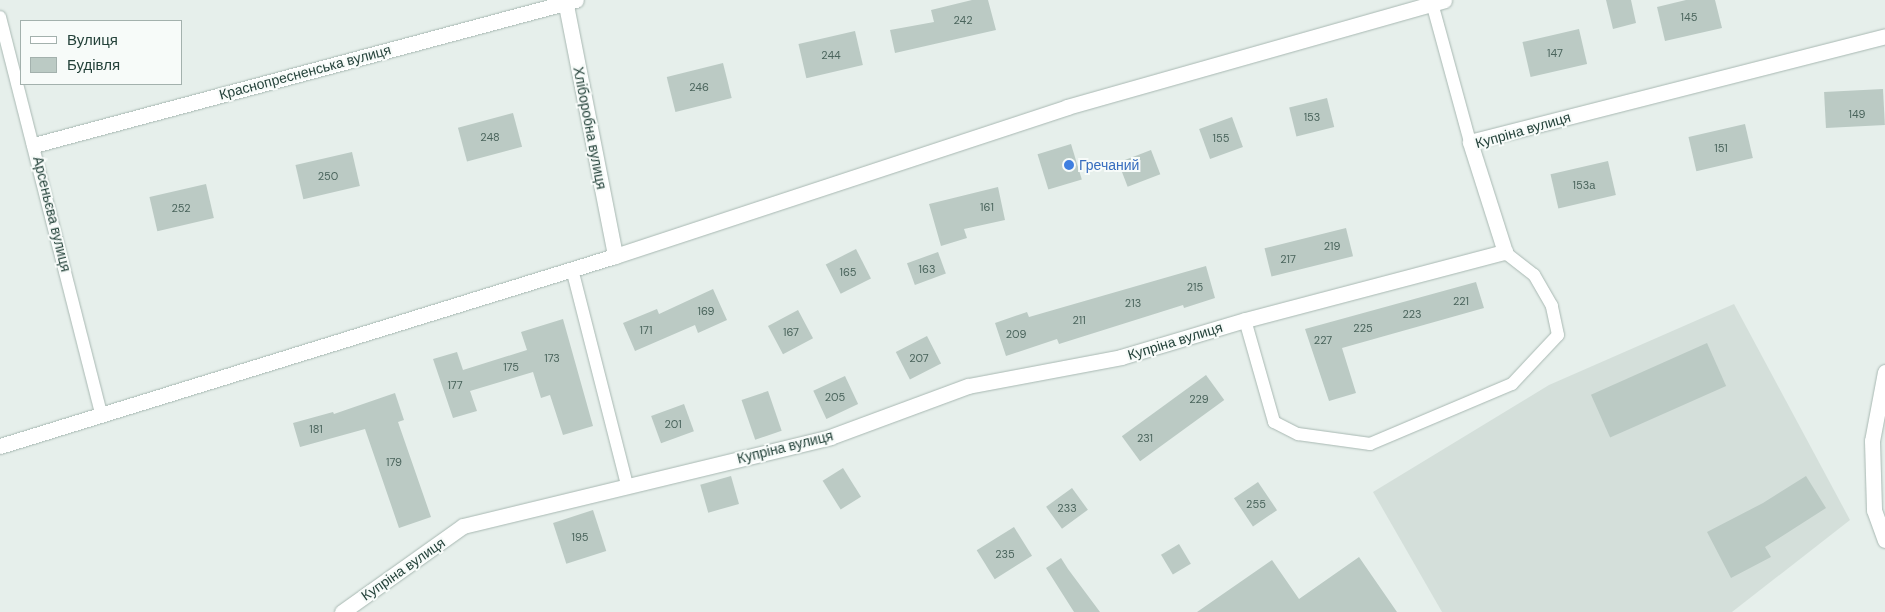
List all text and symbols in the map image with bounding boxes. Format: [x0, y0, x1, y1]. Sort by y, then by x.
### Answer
house number: 145 [1681, 10, 1697, 24]
house number: 242 [953, 13, 973, 27]
legend [20, 20, 182, 85]
text: Вулиця [67, 30, 118, 50]
street label: Краснопресненська вулиця [217, 41, 393, 103]
house number: 147 [1547, 46, 1563, 60]
house number: 244 [821, 48, 841, 62]
text: Будівля [67, 55, 120, 75]
street label: Хліборобна вулиця [570, 65, 610, 191]
house number: 246 [689, 80, 709, 94]
house number: 149 [1848, 107, 1866, 121]
street label: Купріна вулиця [1473, 108, 1573, 152]
house number: 153 [1304, 110, 1320, 124]
house number: 248 [480, 130, 500, 144]
house number: 155 [1213, 131, 1229, 145]
house number: 151 [1714, 141, 1728, 155]
street label: Арсеньєва вулиця [30, 155, 74, 273]
place label: Гречаний [1079, 157, 1139, 173]
marker: Гречаний [1063, 159, 1075, 171]
house number: 250 [318, 169, 338, 183]
house number: 153а [1573, 178, 1595, 192]
house number: 161 [980, 200, 994, 214]
house number: 252 [171, 201, 191, 215]
house number: 219 [1324, 239, 1340, 253]
house number: 217 [1280, 252, 1296, 266]
house number: 163 [919, 262, 935, 276]
house number: 165 [840, 265, 856, 279]
house number: 215 [1187, 280, 1203, 294]
house number: 221 [1453, 294, 1469, 308]
house number: 213 [1125, 296, 1141, 310]
house number: 169 [697, 304, 715, 318]
house number: 223 [1402, 307, 1422, 321]
house number: 211 [1072, 313, 1086, 327]
street label: Купріна вулиця [1126, 319, 1224, 363]
house number: 225 [1353, 321, 1373, 335]
house number: 171 [640, 323, 652, 337]
house number: 167 [783, 325, 799, 339]
house number: 209 [1006, 327, 1026, 341]
house number: 227 [1314, 333, 1332, 347]
house number: 173 [544, 351, 560, 365]
house number: 207 [909, 351, 929, 365]
house number: 175 [503, 360, 519, 374]
house number: 177 [447, 378, 463, 392]
house number: 205 [825, 390, 845, 404]
house number: 229 [1189, 392, 1209, 406]
house number: 201 [664, 417, 682, 431]
house number: 181 [309, 422, 323, 436]
street label: Купріна вулиця [735, 427, 835, 467]
house number: 231 [1137, 431, 1153, 445]
house number: 179 [386, 455, 402, 469]
house number: 255 [1246, 497, 1266, 511]
house number: 233 [1057, 501, 1077, 515]
house number: 195 [571, 530, 589, 544]
street label: Купріна вулиця [358, 534, 448, 604]
house number: 235 [995, 547, 1015, 561]

